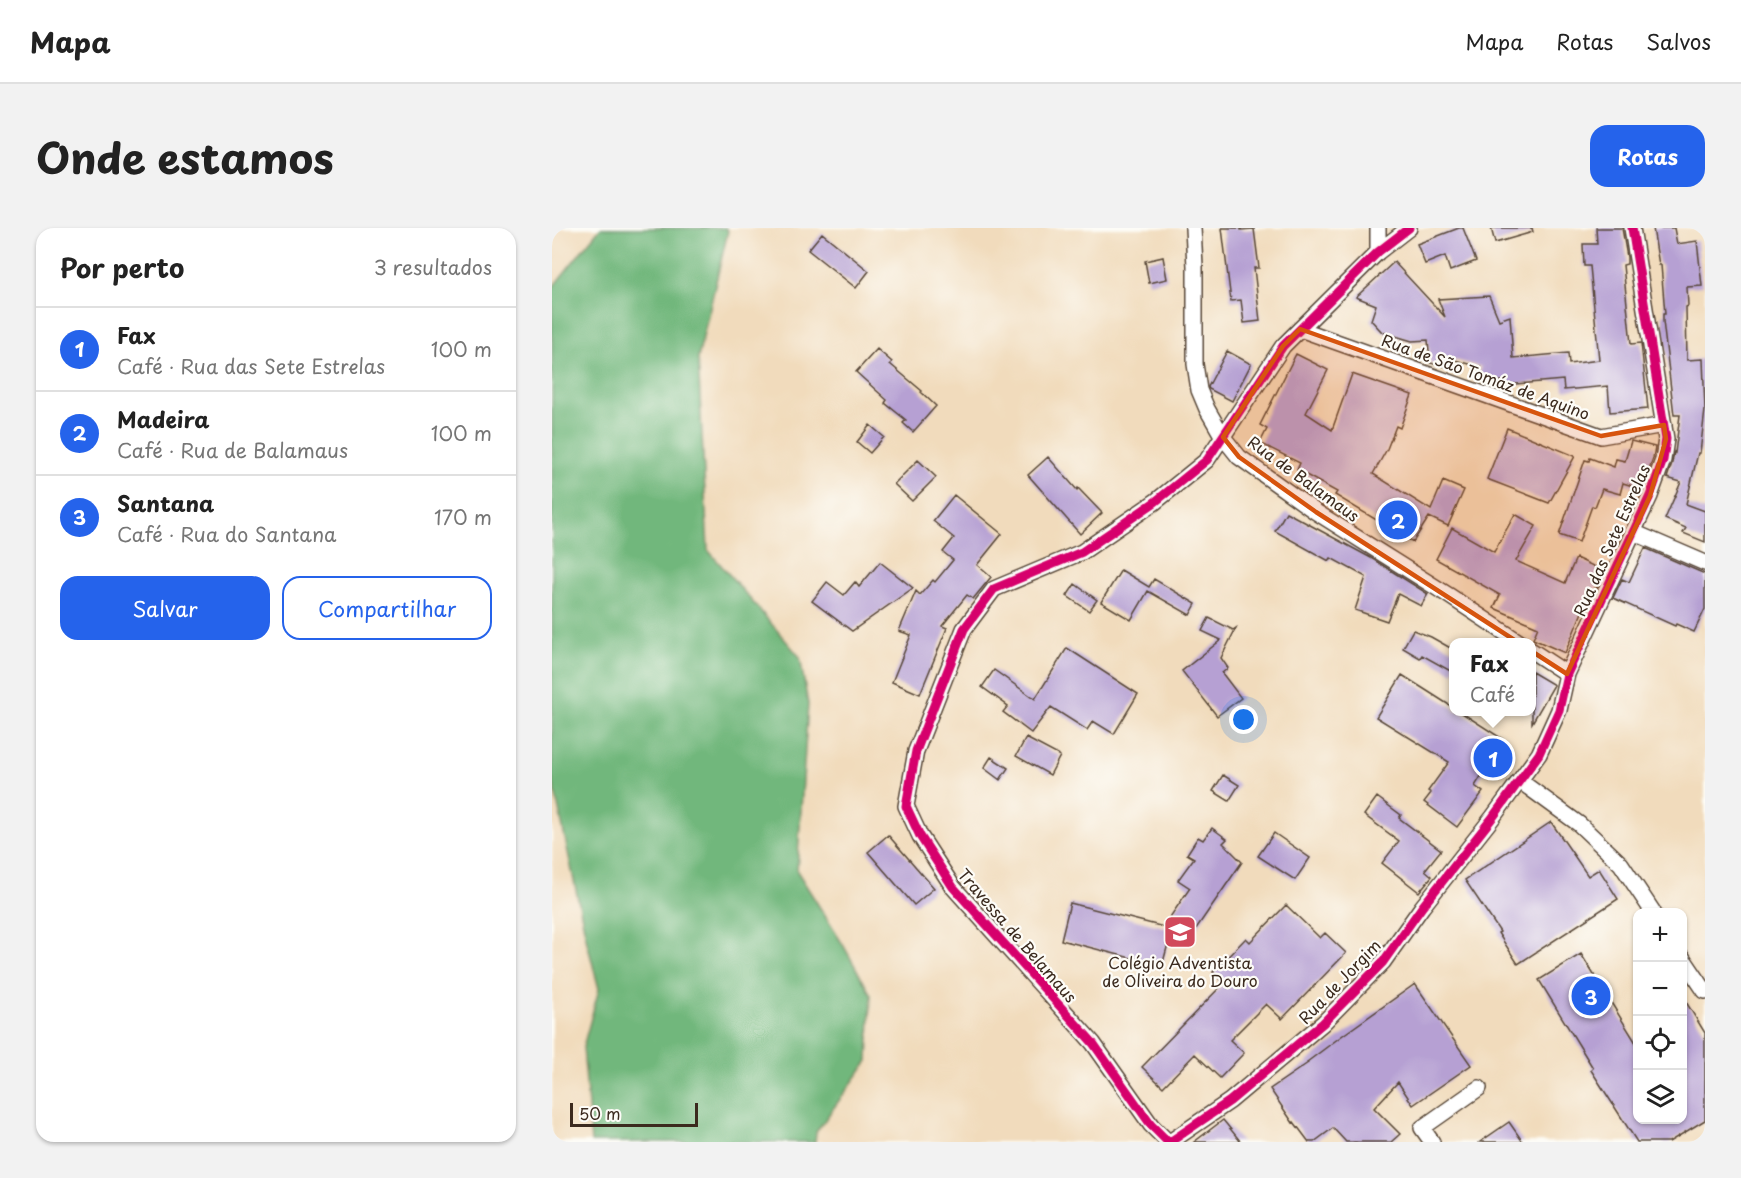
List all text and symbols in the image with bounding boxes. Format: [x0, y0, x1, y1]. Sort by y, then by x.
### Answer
text: Mapa [30, 20, 111, 63]
text: Mapa [1466, 25, 1523, 57]
text: Rotas [1556, 25, 1613, 57]
text: Salvos [1646, 25, 1711, 57]
text: Onde estamos [36, 125, 334, 188]
button: Rotas [1590, 125, 1705, 187]
text: Por perto [60, 248, 184, 287]
text: 3 resultados [374, 252, 492, 282]
text: Fax [117, 318, 156, 351]
street label: Rua de São Tomáz de Aquino [1379, 327, 1594, 425]
text: 1 [75, 334, 84, 364]
text: 100 m [431, 334, 492, 364]
text: Café · Rua das Sete Estrelas [117, 351, 385, 381]
text: Madeira [117, 402, 210, 435]
text: 2 [72, 418, 87, 448]
text: 100 m [431, 418, 492, 448]
street label: Rua de Balamaus [1243, 429, 1365, 527]
text: Café · Rua de Balamaus [117, 435, 348, 465]
street label: Rua das Sete Estrelas [1567, 460, 1655, 620]
text: Santana [117, 486, 214, 519]
pin: 2 [1378, 498, 1418, 542]
text: 3 [73, 502, 86, 532]
text: 170 m [434, 502, 492, 532]
text: Café · Rua do Santana [117, 519, 336, 549]
button: Salvar [60, 576, 270, 640]
button: Compartilhar [282, 576, 492, 640]
popup [1449, 638, 1536, 716]
text: Fax [1470, 646, 1509, 679]
text: Café [1470, 679, 1515, 709]
your location [1229, 705, 1258, 734]
pin: 1 [1474, 736, 1512, 780]
street label: Travessa de Belamaus [953, 863, 1083, 1007]
map controls [1633, 908, 1687, 1124]
button: + [1633, 908, 1687, 962]
school or university icon: Colégio Adventista de Oliveira do Douro [1162, 914, 1198, 950]
street label: Rua de Jorgim [1292, 933, 1386, 1029]
place label: Colégio Adventista de Oliveira do Douro [1102, 950, 1258, 992]
button: − [1633, 962, 1687, 1016]
pin: 3 [1572, 974, 1610, 1018]
button: locate [1633, 1016, 1687, 1070]
button: layers [1633, 1070, 1687, 1124]
scale bar [570, 1100, 698, 1128]
text: 50 m [579, 1101, 620, 1125]

